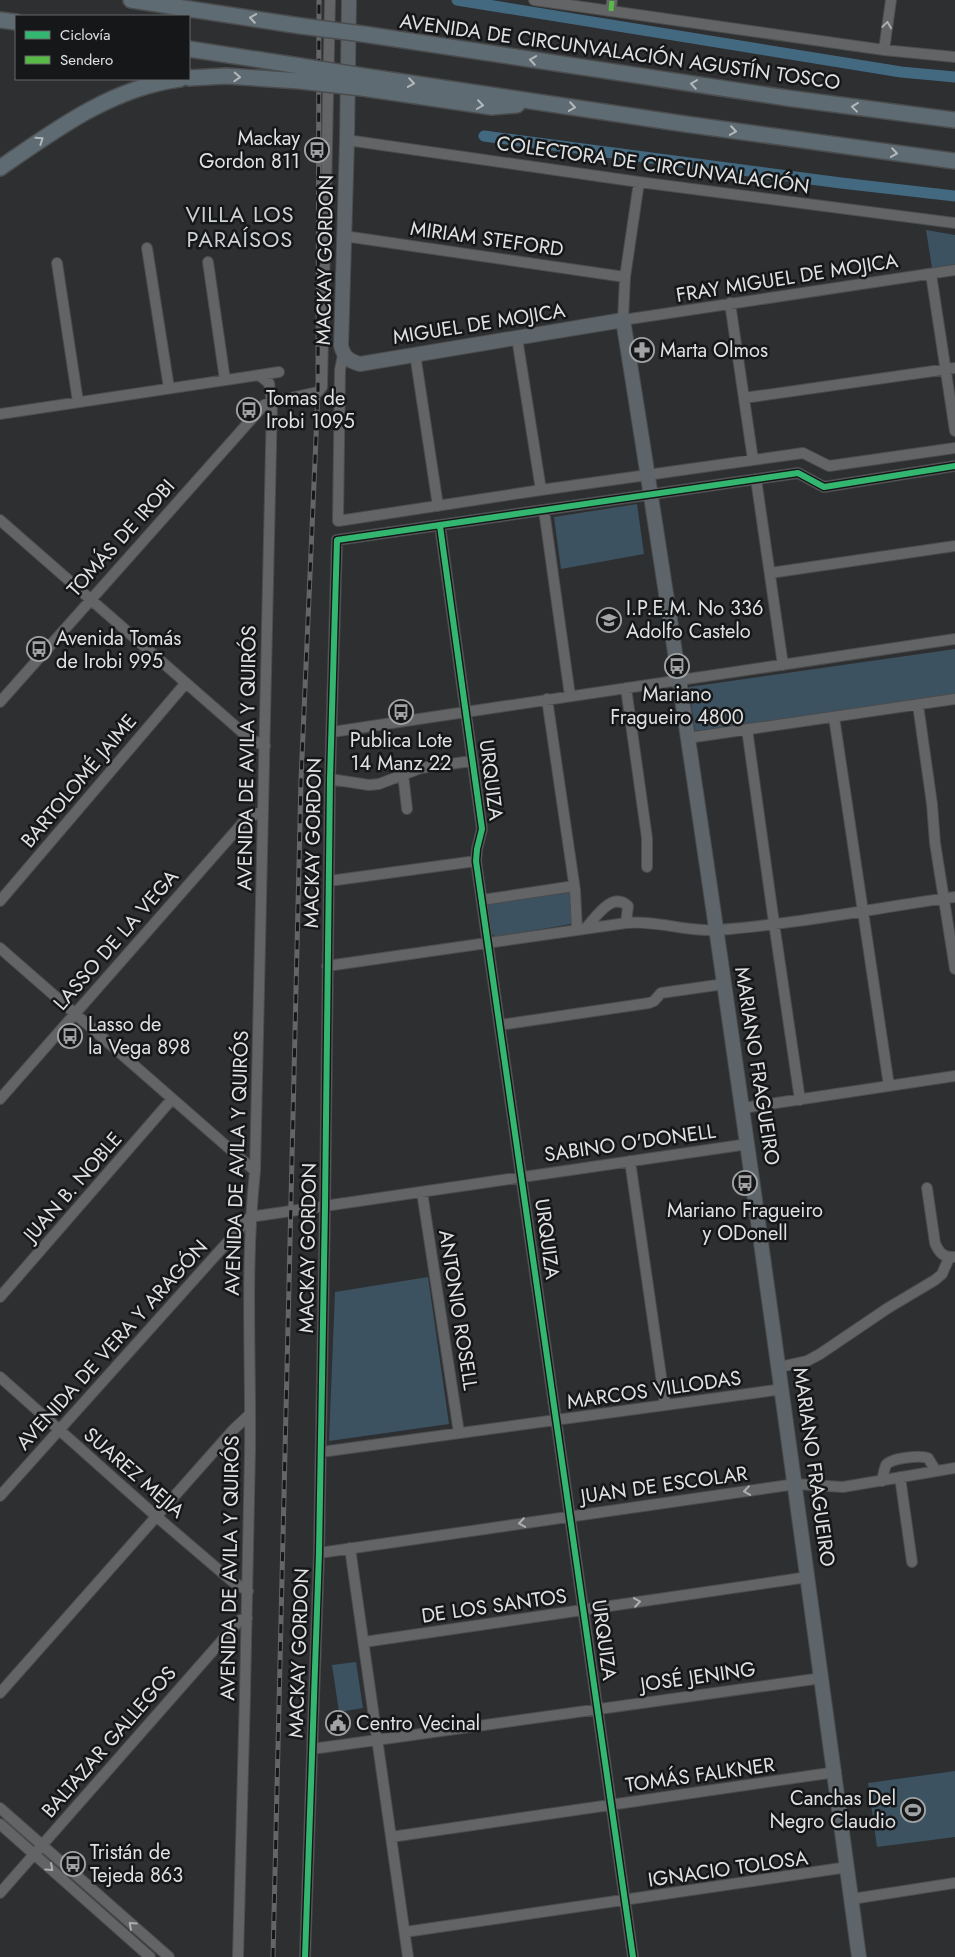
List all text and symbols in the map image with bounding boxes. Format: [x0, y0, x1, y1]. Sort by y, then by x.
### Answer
street label: AVENIDA DE CIRCUNVALACIÓN AGUSTÍN TOSCO [398, 7, 842, 97]
one-way arrow [249, 14, 258, 24]
legend [15, 15, 190, 80]
one-way arrow [882, 21, 892, 29]
text: Ciclovía [60, 24, 110, 46]
text: Sendero [60, 49, 113, 71]
one-way arrow [529, 55, 537, 65]
one-way arrow [234, 71, 242, 82]
one-way arrow [407, 77, 415, 88]
one-way arrow [689, 79, 697, 90]
one-way arrow [476, 99, 484, 110]
one-way arrow [568, 101, 576, 112]
one-way arrow [850, 102, 858, 113]
place label: Mackay Gordon 811 [199, 124, 300, 176]
one-way arrow [729, 125, 737, 136]
street label: COLECTORA DE CIRCUNVALACIÓN [495, 129, 811, 201]
one-way arrow [34, 137, 44, 146]
bus stop icon: Mackay Gordon 811 [304, 137, 330, 163]
one-way arrow [890, 147, 898, 158]
street label: MACKAY GORDON [309, 175, 341, 345]
district label: VILLA LOS PARAÍSOS [185, 198, 295, 255]
street label: MIRIAM STEFORD [408, 214, 566, 264]
street label: FRAY MIGUEL DE MOJICA [674, 246, 901, 310]
street label: MIGUEL DE MOJICA [391, 296, 568, 352]
place label: Marta Olmos [660, 336, 768, 365]
pharmacy icon: Marta Olmos [629, 337, 655, 363]
place label: Tomas de Irobi 1095 [266, 384, 355, 436]
bus stop icon: Tomas de Irobi 1095 [236, 397, 262, 423]
street label: TOMÁS DE IROBI [60, 473, 182, 603]
place label: I.P.E.M. No 336 Adolfo Castelo [626, 594, 763, 646]
school or university icon: I.P.E.M. No 336 Adolfo Castelo [596, 607, 622, 633]
place label: Avenida Tomás de Irobi 995 [56, 624, 181, 676]
street label: AVENIDA DE AVILA Y QUIRÓS [230, 625, 264, 891]
bus stop icon: Avenida Tomás de Irobi 995 [26, 636, 52, 662]
bus stop icon: Mariano Fragueiro 4800 [664, 653, 690, 679]
place label: Mariano Fragueiro 4800 [610, 680, 744, 732]
bus stop icon: Publica Lote 14 Manz 22 [388, 699, 414, 725]
street label: BARTOLOMÉ JAIME [14, 708, 144, 854]
place label: Publica Lote 14 Manz 22 [350, 726, 452, 778]
street label: URQUIZA [472, 738, 510, 823]
street label: MACKAY GORDON [297, 758, 329, 928]
street label: LASSO DE LA VEGA [47, 863, 186, 1017]
street label: MARIANO FRAGUEIRO [727, 965, 787, 1167]
place label: Lasso de la Vega 898 [88, 1010, 191, 1062]
bus stop icon: Lasso de la Vega 898 [57, 1023, 83, 1049]
street label: AVENIDA DE AVILA Y QUIRÓS [218, 1030, 256, 1296]
street label: SABINO O'DONELL [542, 1117, 718, 1169]
street label: JUAN B. NOBLE [15, 1126, 129, 1251]
street label: MACKAY GORDON [292, 1163, 324, 1333]
bus stop icon: Mariano Fragueiro y ODonell [732, 1170, 758, 1196]
place label: Mariano Fragueiro y ODonell [667, 1196, 823, 1248]
street label: URQUIZA [527, 1197, 567, 1282]
street label: ANTONIO ROSELL [431, 1228, 485, 1392]
street label: AVENIDA DE VERA Y ARAGÓN [9, 1233, 215, 1457]
street label: MARCOS VILLODAS [565, 1363, 743, 1417]
street label: MARIANO FRAGUEIRO [786, 1366, 842, 1568]
street label: SUAREZ MEJIA [77, 1421, 192, 1526]
street label: AVENIDA DE AVILA Y QUIRÓS [213, 1435, 247, 1701]
street label: JUAN DE ESCOLAR [576, 1459, 749, 1511]
one-way arrow [743, 1485, 752, 1495]
one-way arrow [517, 1517, 525, 1528]
street label: MACKAY GORDON [282, 1567, 316, 1739]
street label: DE LOS SANTOS [419, 1581, 569, 1631]
one-way arrow [633, 1597, 641, 1608]
street label: URQUIZA [584, 1598, 624, 1683]
street label: JOSÉ JENING [636, 1655, 757, 1700]
street label: BALTAZAR GALLEGOS [35, 1660, 183, 1824]
place label: Centro Vecinal [356, 1709, 480, 1738]
public building icon: Centro Vecinal [325, 1710, 351, 1736]
street label: TOMÁS FALKNER [624, 1750, 776, 1800]
place label: Canchas Del Negro Claudio [769, 1784, 896, 1836]
sports icon: Canchas Del Negro Claudio [900, 1797, 926, 1823]
place label: Tristán de Tejeda 863 [90, 1838, 183, 1890]
street label: IGNACIO TOLOSA [646, 1843, 811, 1895]
bus stop icon: Tristán de Tejeda 863 [60, 1851, 86, 1877]
one-way arrow [44, 1862, 53, 1871]
one-way arrow [129, 1921, 138, 1930]

